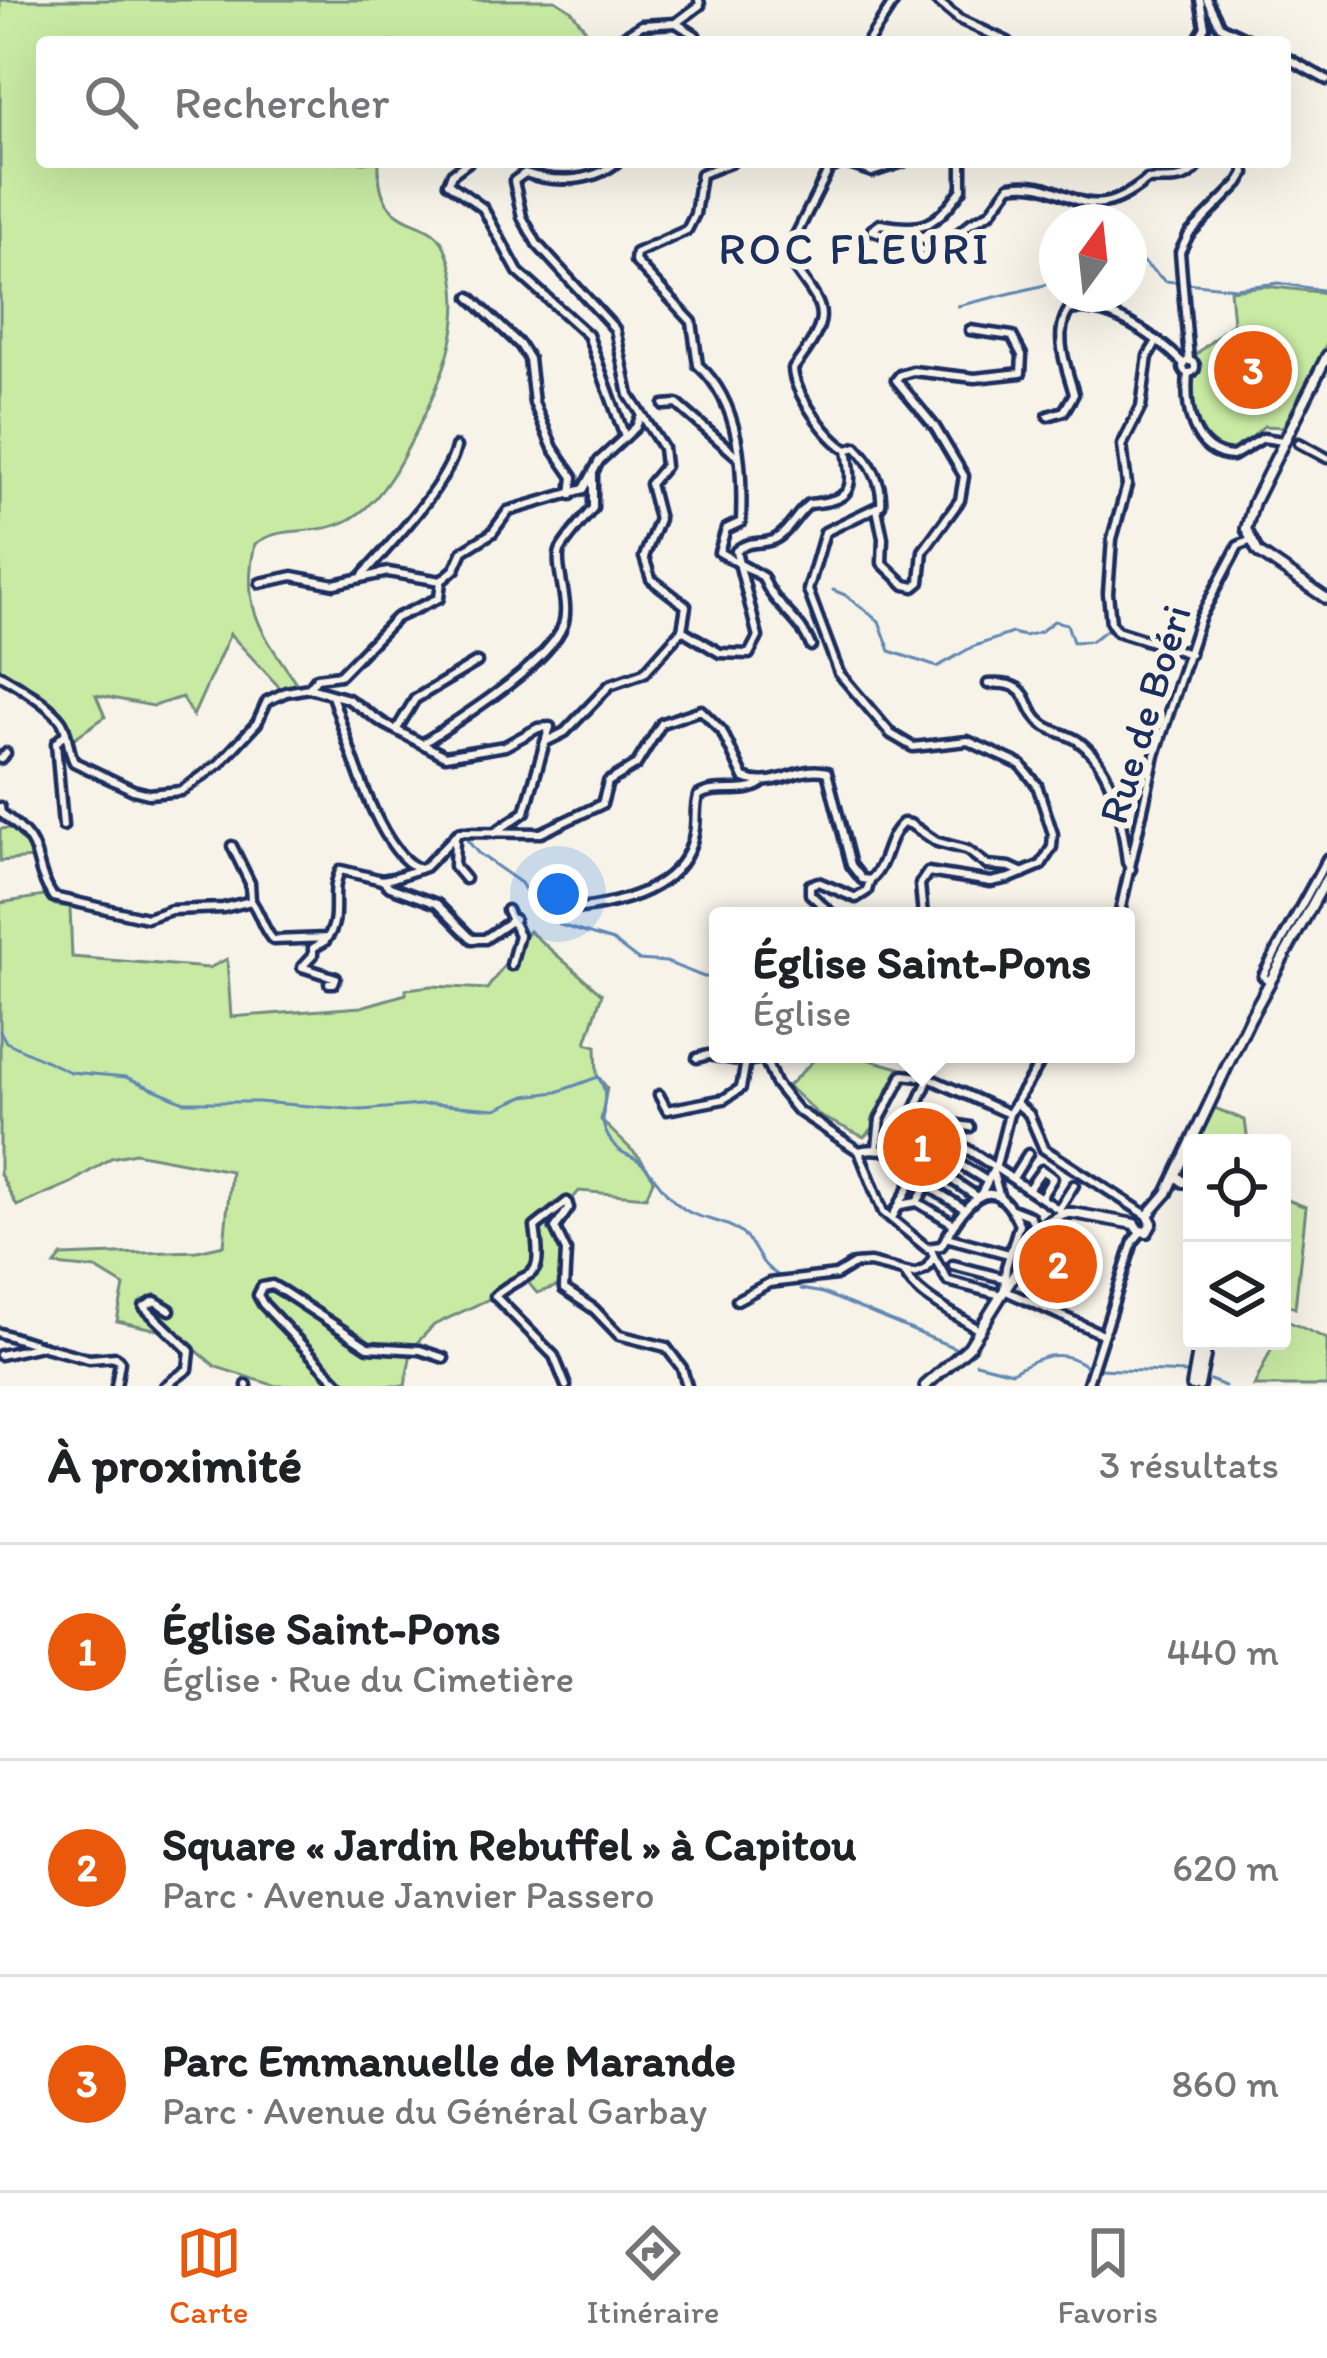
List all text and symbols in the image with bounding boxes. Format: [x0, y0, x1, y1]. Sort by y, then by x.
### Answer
search box [36, 36, 1291, 168]
icon: search [78, 69, 144, 135]
text: Rechercher [174, 75, 389, 129]
north arrow [1039, 204, 1147, 312]
district label: ROC FLEURI [718, 221, 992, 275]
pin: 3 [1214, 325, 1292, 415]
street label: Rue de Boéri [1087, 599, 1202, 830]
your location [528, 864, 588, 924]
popup [709, 907, 1135, 1063]
text: Église Saint-Pons [753, 935, 1091, 989]
text: Église [753, 989, 851, 1036]
pin: 1 [883, 1102, 961, 1192]
map controls [1183, 1134, 1291, 1350]
button: locate [1183, 1134, 1291, 1242]
pin: 2 [1019, 1219, 1097, 1309]
button: layers [1183, 1242, 1291, 1350]
text: À proximité [48, 1434, 302, 1495]
text: 3 résultats [1099, 1441, 1279, 1488]
text: Église Saint-Pons [162, 1601, 501, 1655]
text: 1 [78, 1628, 96, 1675]
text: 440 m [1167, 1628, 1279, 1675]
text: Église · Rue du Cimetière [162, 1655, 574, 1702]
text: Square « Jardin Rebuffel » à Capitou [162, 1817, 856, 1871]
text: 2 [77, 1844, 97, 1891]
text: 620 m [1172, 1844, 1279, 1891]
text: Parc · Avenue Janvier Passero [162, 1871, 654, 1918]
text: Parc Emmanuelle de Marande [162, 2033, 736, 2087]
text: 3 [76, 2060, 98, 2107]
text: 860 m [1171, 2060, 1279, 2107]
text: Parc · Avenue du Général Garbay [162, 2087, 707, 2134]
tab: Carte [169, 2220, 249, 2331]
tab: Itinéraire [586, 2220, 720, 2331]
tab: Favoris [1057, 2220, 1158, 2331]

